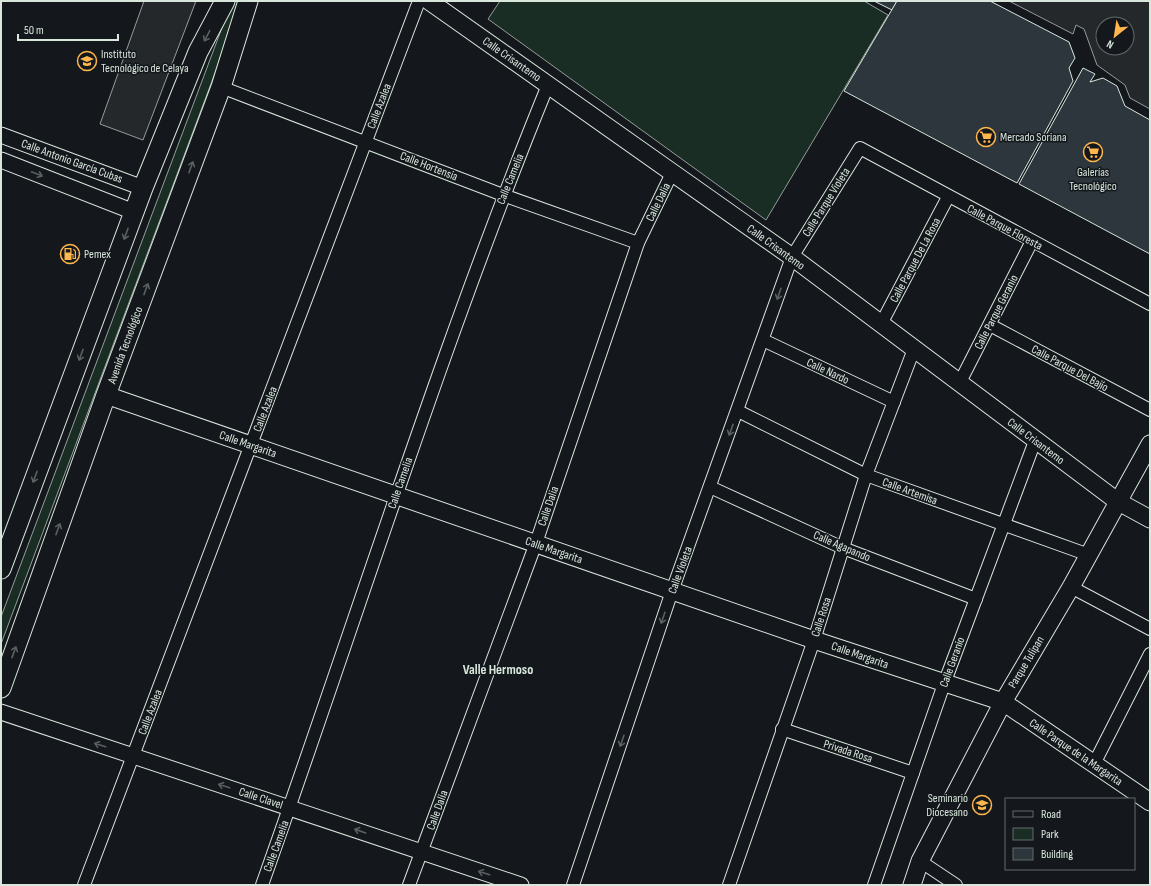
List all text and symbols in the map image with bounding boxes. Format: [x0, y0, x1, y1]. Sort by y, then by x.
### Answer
scale bar [18, 16, 118, 42]
north arrow [1095, 16, 1135, 56]
text: 50 m [24, 23, 44, 38]
one-way arrow [203, 29, 210, 41]
street label: Calle Crisantemo [480, 34, 544, 85]
text: N [1104, 37, 1116, 51]
place label: Instituto Tecnológico de Celaya [101, 47, 189, 76]
school or university icon: Instituto Tecnológico de Celaya [76, 50, 98, 72]
street label: Calle Azalea [364, 81, 395, 131]
supermarket icon: Mercado Soriana [975, 126, 997, 148]
place label: Mercado Soriana [1000, 130, 1067, 145]
street label: Calle Antonio García Cubas [19, 136, 125, 187]
supermarket icon: Galerías Tecnológico [1082, 141, 1104, 163]
street label: Calle Hortensia [398, 149, 460, 184]
street label: Calle Camelia [493, 151, 528, 207]
one-way arrow [187, 161, 195, 173]
street label: Calle Parque Violeta [799, 165, 854, 240]
place label: Galerías Tecnológico [1069, 165, 1117, 194]
one-way arrow [31, 171, 43, 178]
street label: Calle Dalia [643, 180, 674, 224]
street label: Calle Parque Floresta [964, 201, 1045, 254]
street label: Calle Parque De La Rosa [887, 215, 944, 305]
street label: Calle Crisantemo [744, 221, 808, 273]
one-way arrow [122, 227, 130, 239]
fuel station icon: Pemex [59, 243, 81, 265]
place label: Pemex [84, 247, 111, 262]
street label: Calle Parque Geranio [971, 272, 1022, 352]
one-way arrow [142, 283, 150, 295]
one-way arrow [775, 287, 782, 300]
street label: Avenida Tecnológico [104, 305, 146, 387]
street label: Calle Parque Del Bajío [1029, 342, 1111, 395]
one-way arrow [76, 349, 84, 361]
street label: Calle Nardo [804, 355, 852, 388]
street label: Calle Azalea [250, 384, 281, 434]
street label: Calle Crisantemo [1004, 415, 1067, 468]
one-way arrow [727, 423, 734, 436]
street label: Calle Margarita [217, 428, 279, 461]
street label: Calle Camelia [385, 455, 416, 511]
one-way arrow [31, 471, 39, 483]
street label: Calle Artemisa [880, 475, 940, 508]
street label: Calle Dalia [535, 484, 562, 528]
one-way arrow [55, 523, 62, 536]
street label: Calle Agapando [811, 528, 873, 565]
street label: Calle Margarita [523, 534, 585, 567]
street label: Calle Violeta [665, 544, 696, 596]
street label: Calle Rosa [808, 595, 835, 639]
one-way arrow [659, 611, 666, 624]
street label: Parque Tulipan [1005, 634, 1048, 691]
street label: Calle Geranio [936, 635, 968, 689]
street label: Calle Margarita [829, 639, 891, 672]
one-way arrow [11, 646, 19, 658]
district label: Valle Hermoso [463, 661, 533, 678]
street label: Calle Azalea [135, 687, 166, 737]
street label: Calle Parque de la Margarita [1026, 716, 1126, 789]
one-way arrow [618, 734, 625, 747]
street label: Privada Rosa [821, 737, 875, 767]
one-way arrow [94, 741, 107, 748]
one-way arrow [217, 782, 230, 789]
street label: Calle Clavel [237, 784, 285, 813]
street label: Calle Dalia [423, 788, 452, 832]
place label: Seminario Diocesano [926, 791, 968, 820]
school or university icon: Seminario Diocesano [971, 794, 993, 816]
legend [1005, 798, 1135, 870]
text: Road [1041, 807, 1061, 822]
street label: Calle Camelia [260, 818, 293, 874]
one-way arrow [354, 827, 367, 834]
text: Park [1041, 827, 1059, 842]
text: Building [1041, 847, 1073, 862]
one-way arrow [478, 868, 490, 876]

